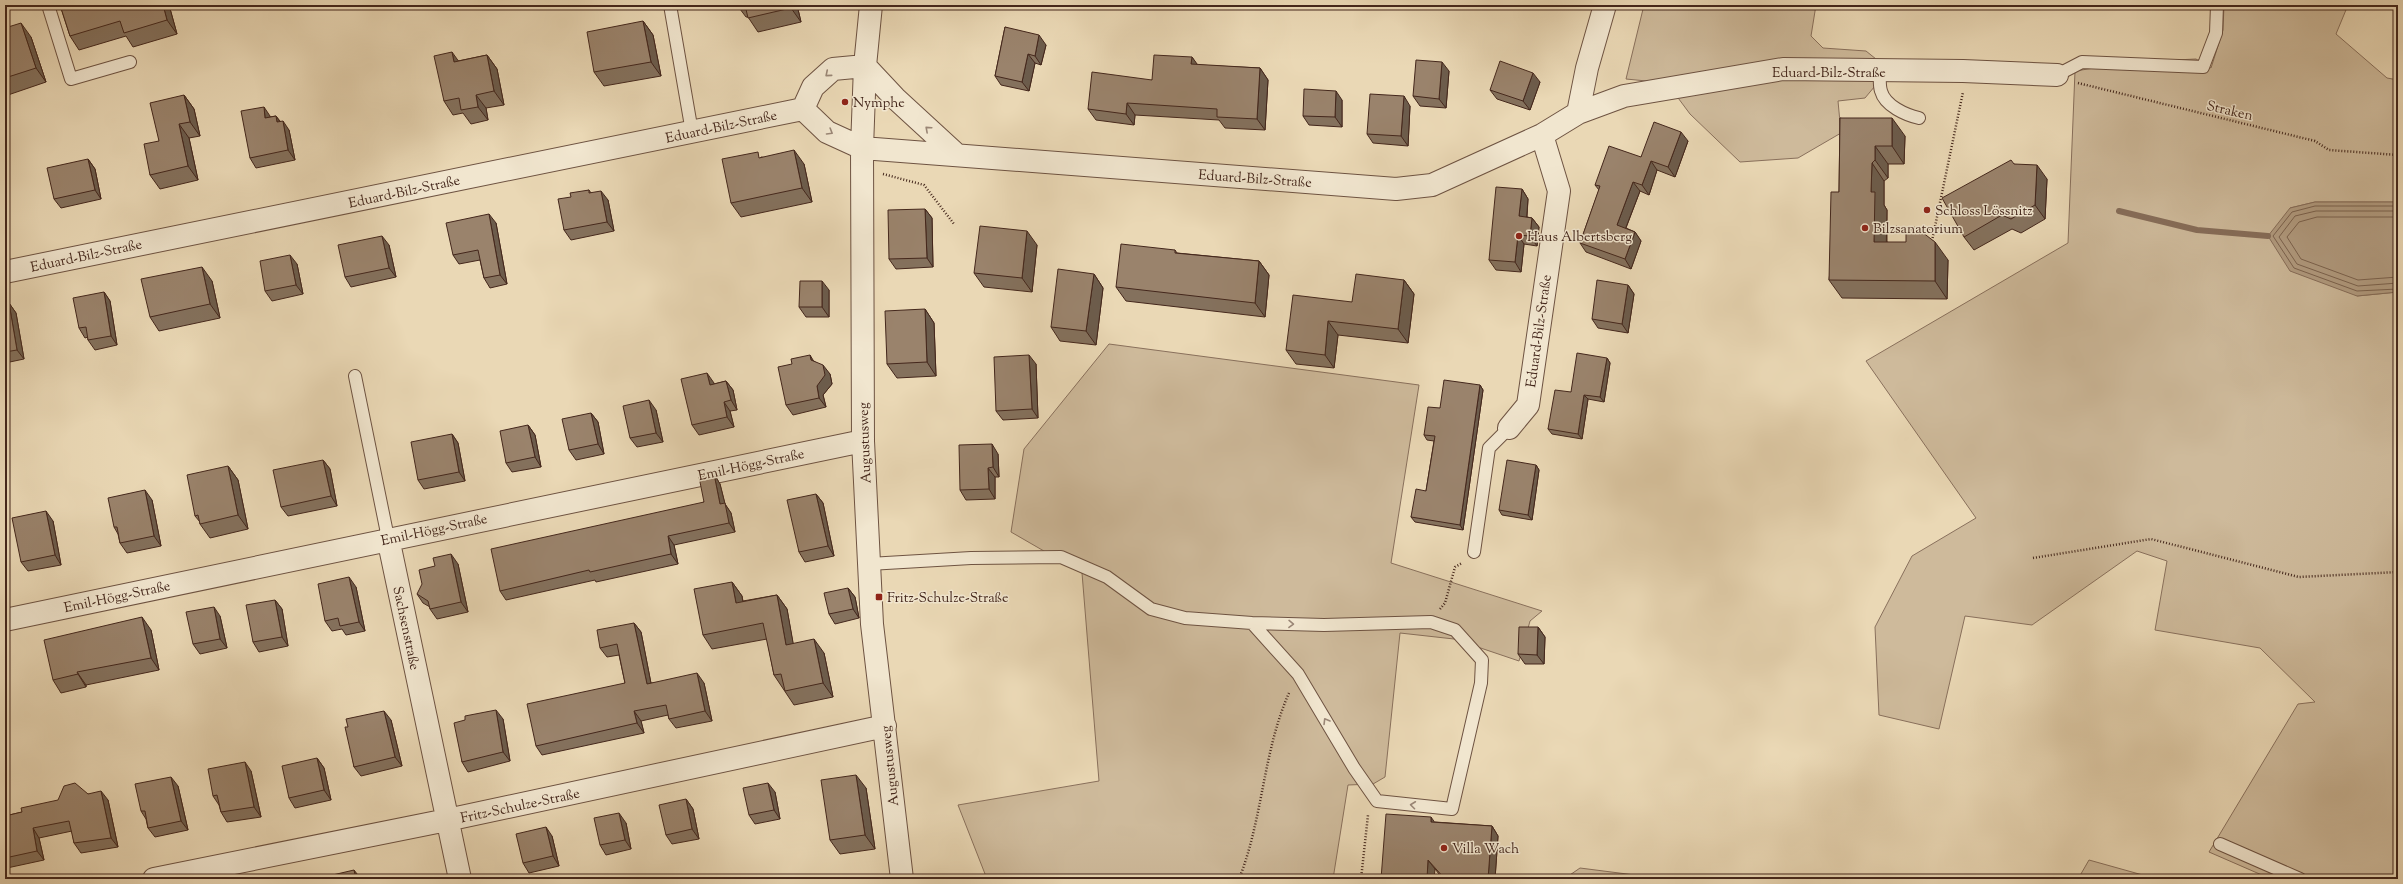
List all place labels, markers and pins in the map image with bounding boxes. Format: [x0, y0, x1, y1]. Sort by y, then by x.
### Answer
place label: Nymphe [853, 94, 905, 114]
marker: Nymphe [840, 97, 850, 107]
place label: Schloss Lössnitz [1935, 202, 2033, 222]
marker: Schloss Lössnitz [1922, 205, 1932, 215]
place label: Bilzsanatorium [1873, 220, 1963, 240]
marker: Bilzsanatorium [1860, 223, 1870, 233]
place label: Haus Albertsberg [1527, 228, 1632, 248]
marker: Haus Albertsberg [1514, 231, 1524, 241]
place label: Fritz-Schulze-Straße [887, 589, 1009, 609]
marker: Fritz-Schulze-Straße [874, 592, 884, 602]
place label: Villa Wach [1452, 840, 1519, 860]
marker: Villa Wach [1439, 843, 1449, 853]

